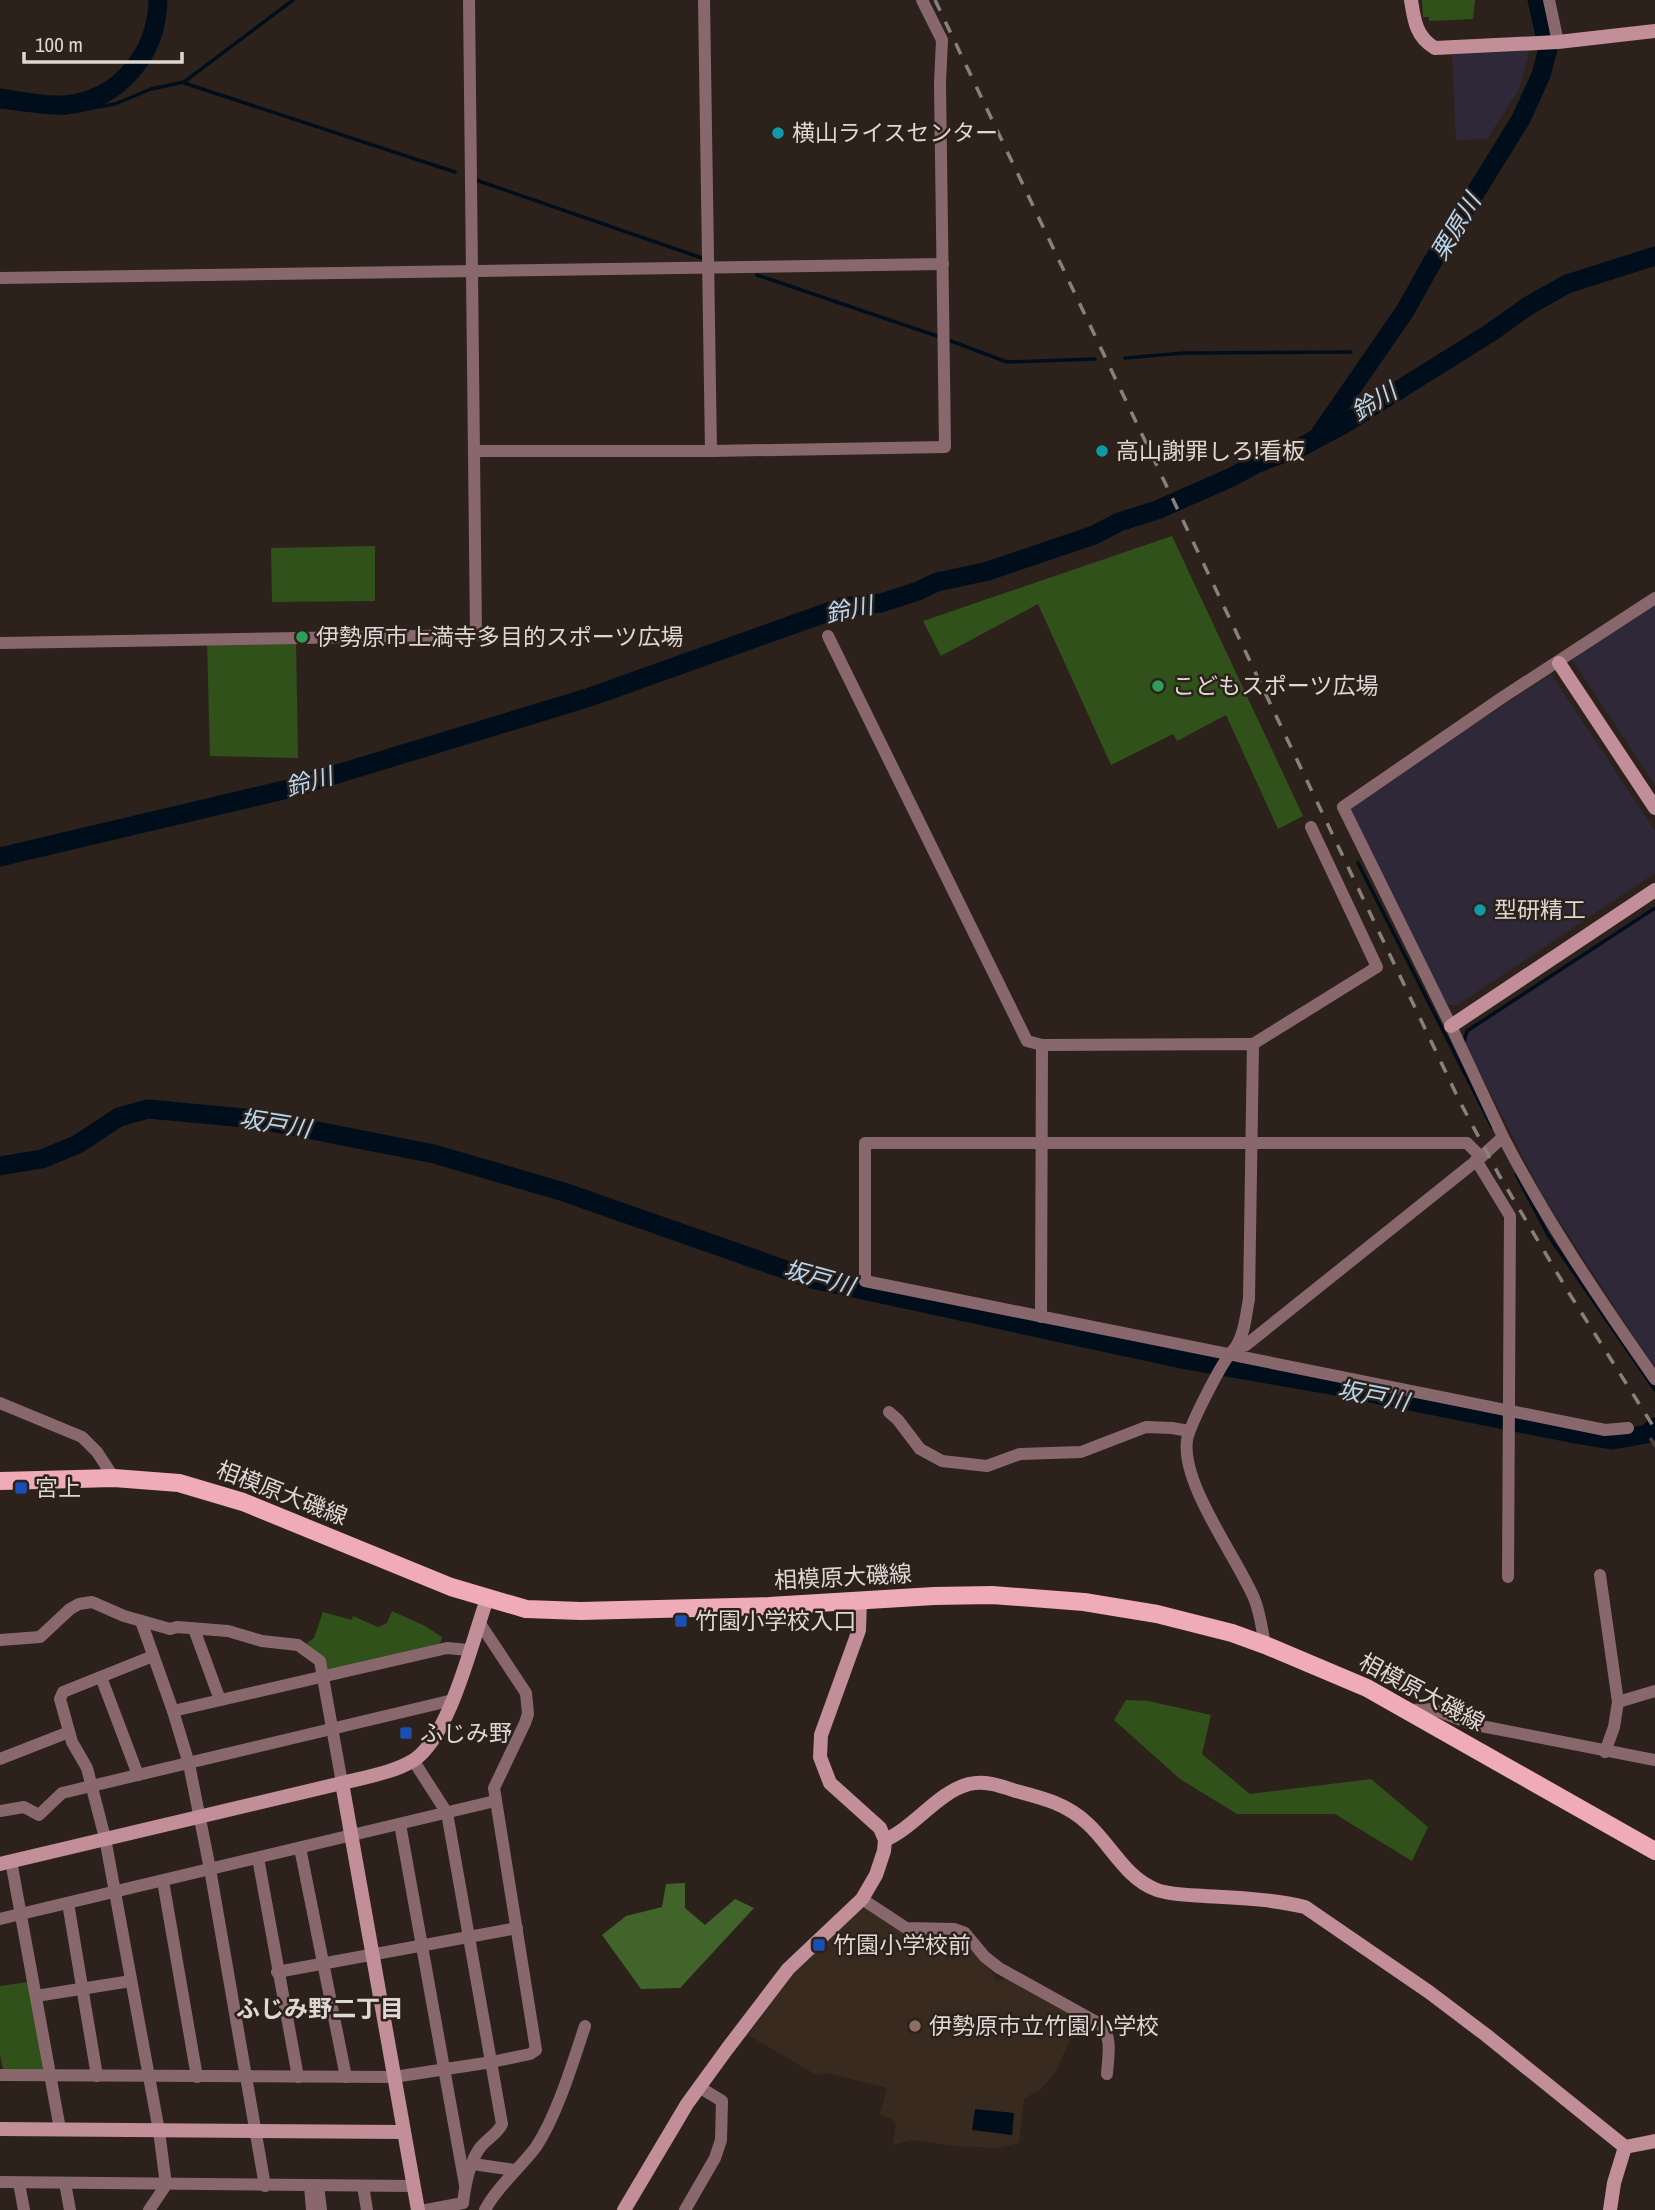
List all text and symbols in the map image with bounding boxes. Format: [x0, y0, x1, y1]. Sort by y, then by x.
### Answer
scale bar [24, 21, 182, 65]
text: 100 m [35, 30, 83, 59]
place label: 横山ライスセンター [792, 117, 998, 148]
marker: 横山ライスセンター [770, 125, 786, 141]
water label: 栗原川 [1423, 185, 1489, 266]
water label: 鈴川 [1345, 373, 1405, 427]
place label: 高山謝罪しろ!看板 [1116, 435, 1305, 466]
marker: 高山謝罪しろ!看板 [1094, 443, 1110, 459]
water label: 鈴川 [822, 588, 879, 630]
place label: 伊勢原市上満寺多目的スポーツ広場 [316, 621, 684, 652]
marker: 伊勢原市上満寺多目的スポーツ広場 [294, 629, 310, 645]
place label: こどもスポーツ広場 [1172, 670, 1379, 701]
marker: こどもスポーツ広場 [1150, 678, 1166, 694]
water label: 鈴川 [281, 758, 339, 803]
place label: 型研精工 [1494, 894, 1586, 925]
marker: 型研精工 [1472, 902, 1488, 918]
water label: 坂戸川 [237, 1102, 316, 1145]
water label: 坂戸川 [780, 1252, 861, 1303]
water label: 坂戸川 [1335, 1372, 1415, 1418]
street label: 相模原大磯線 [212, 1453, 352, 1532]
place label: 宮上 [35, 1472, 81, 1503]
marker: 宮上 [13, 1480, 29, 1496]
street label: 相模原大磯線 [773, 1557, 913, 1596]
place label: 竹園小学校入口 [695, 1605, 856, 1636]
marker: 竹園小学校入口 [673, 1613, 689, 1629]
street label: 相模原大磯線 [1354, 1645, 1490, 1738]
place label: ふじみ野 [420, 1717, 512, 1748]
marker: ふじみ野 [398, 1725, 414, 1741]
place label: 竹園小学校前 [833, 1929, 971, 1960]
marker: 竹園小学校前 [811, 1937, 827, 1953]
district label: ふじみ野二丁目 [236, 1992, 404, 2024]
place label: 伊勢原市立竹園小学校 [929, 2010, 1159, 2041]
marker: 伊勢原市立竹園小学校 [907, 2018, 923, 2034]

